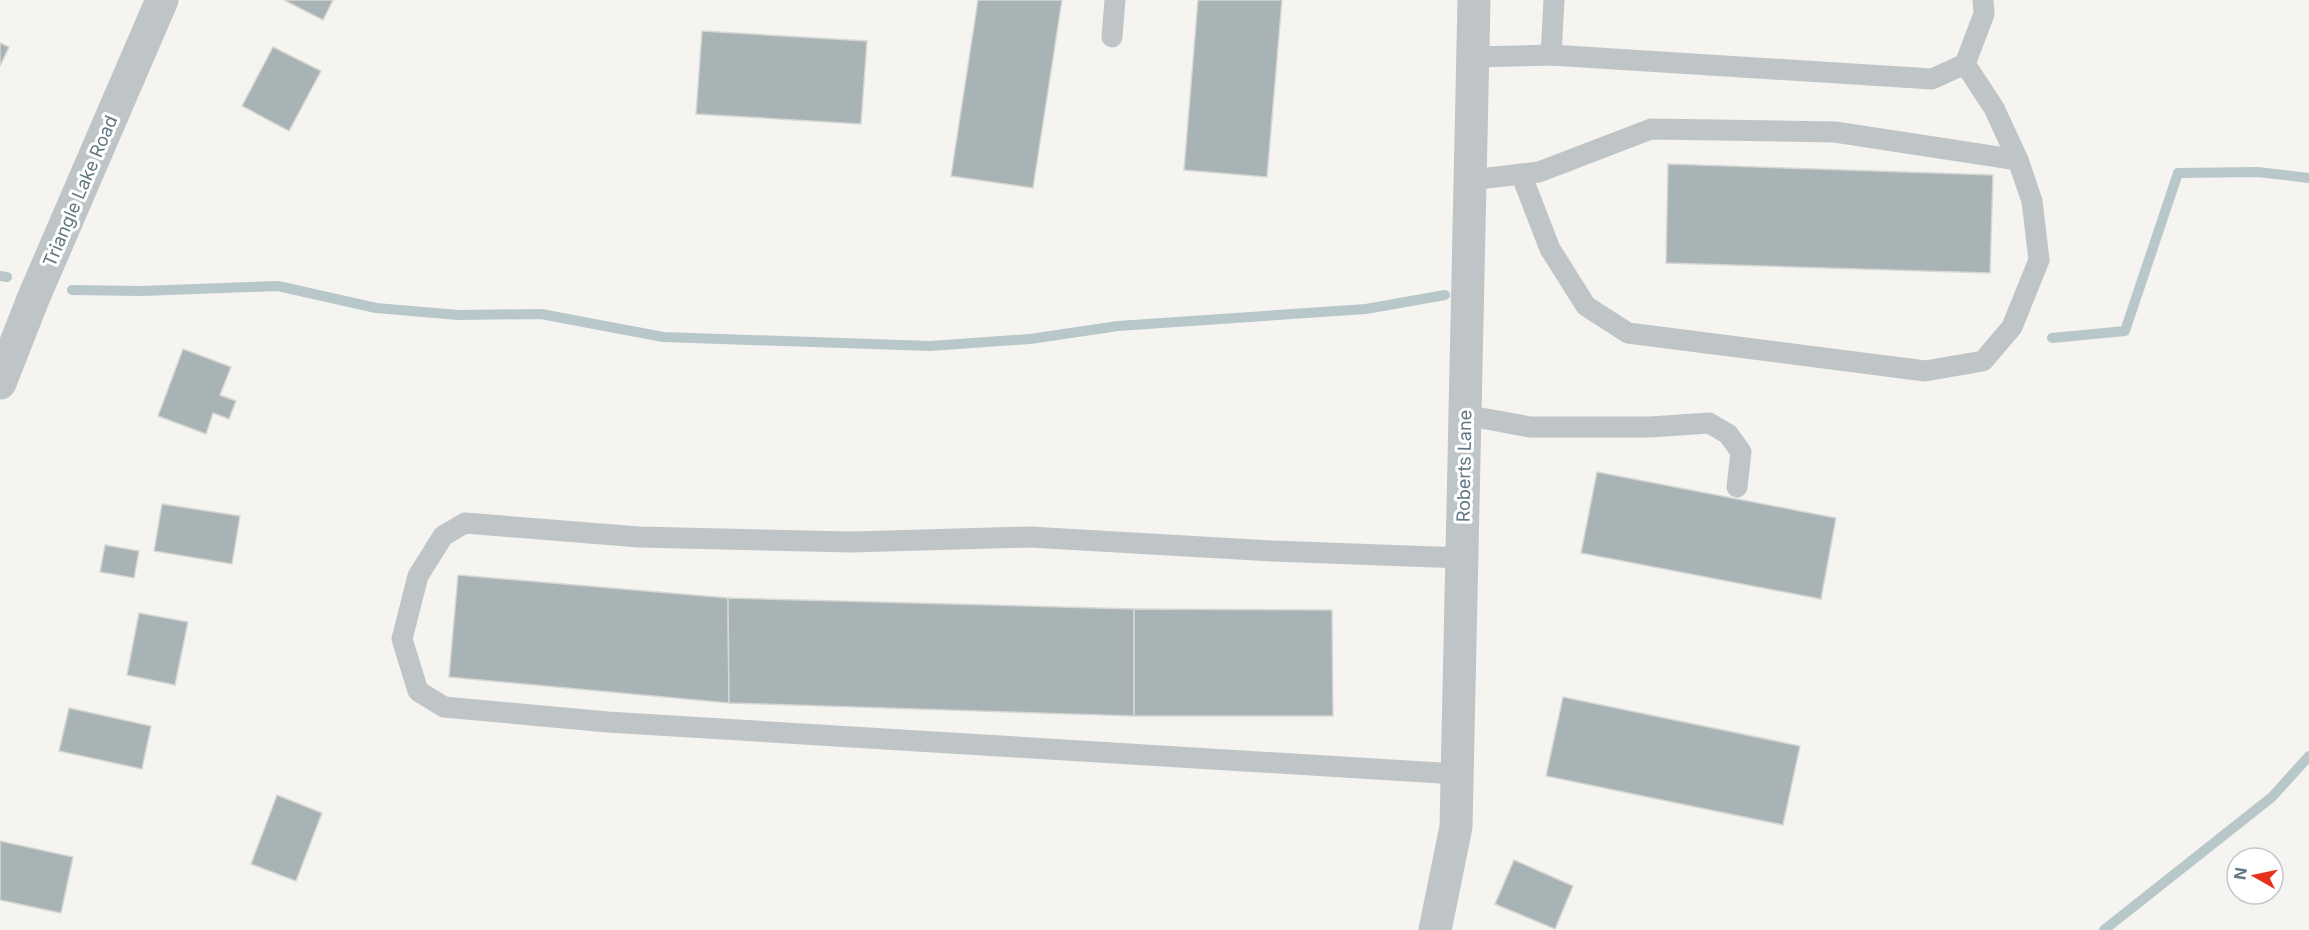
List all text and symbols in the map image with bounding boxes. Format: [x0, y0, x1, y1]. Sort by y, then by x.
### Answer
street label: Triangle Lake Road [39, 112, 121, 270]
street label: Roberts Lane [1453, 410, 1475, 522]
north arrow [2225, 846, 2285, 906]
text: N [2229, 866, 2251, 881]

